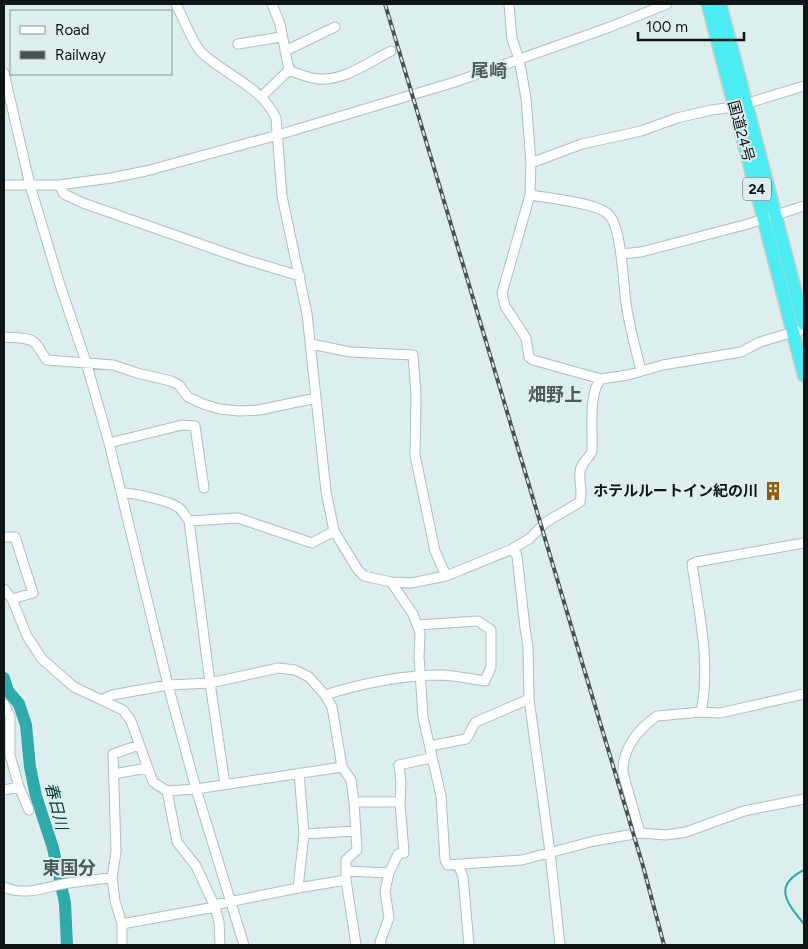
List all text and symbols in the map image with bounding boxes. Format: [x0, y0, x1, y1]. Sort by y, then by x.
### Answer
legend [10, 10, 172, 75]
scale bar [638, 10, 744, 42]
text: 100 m [646, 18, 688, 36]
text: Road [55, 21, 90, 39]
text: Railway [55, 46, 106, 64]
district label: 尾崎 [471, 60, 507, 82]
street label: 国道24号 [724, 98, 758, 164]
road number: 24 [743, 178, 771, 200]
district label: 畑野上 [528, 384, 582, 406]
building icon: ホテルルートイン紀の川 [762, 480, 784, 502]
place label: ホテルルートイン紀の川 [593, 482, 758, 500]
water label: 春日川 [41, 781, 72, 834]
district label: 東国分 [42, 857, 96, 879]

